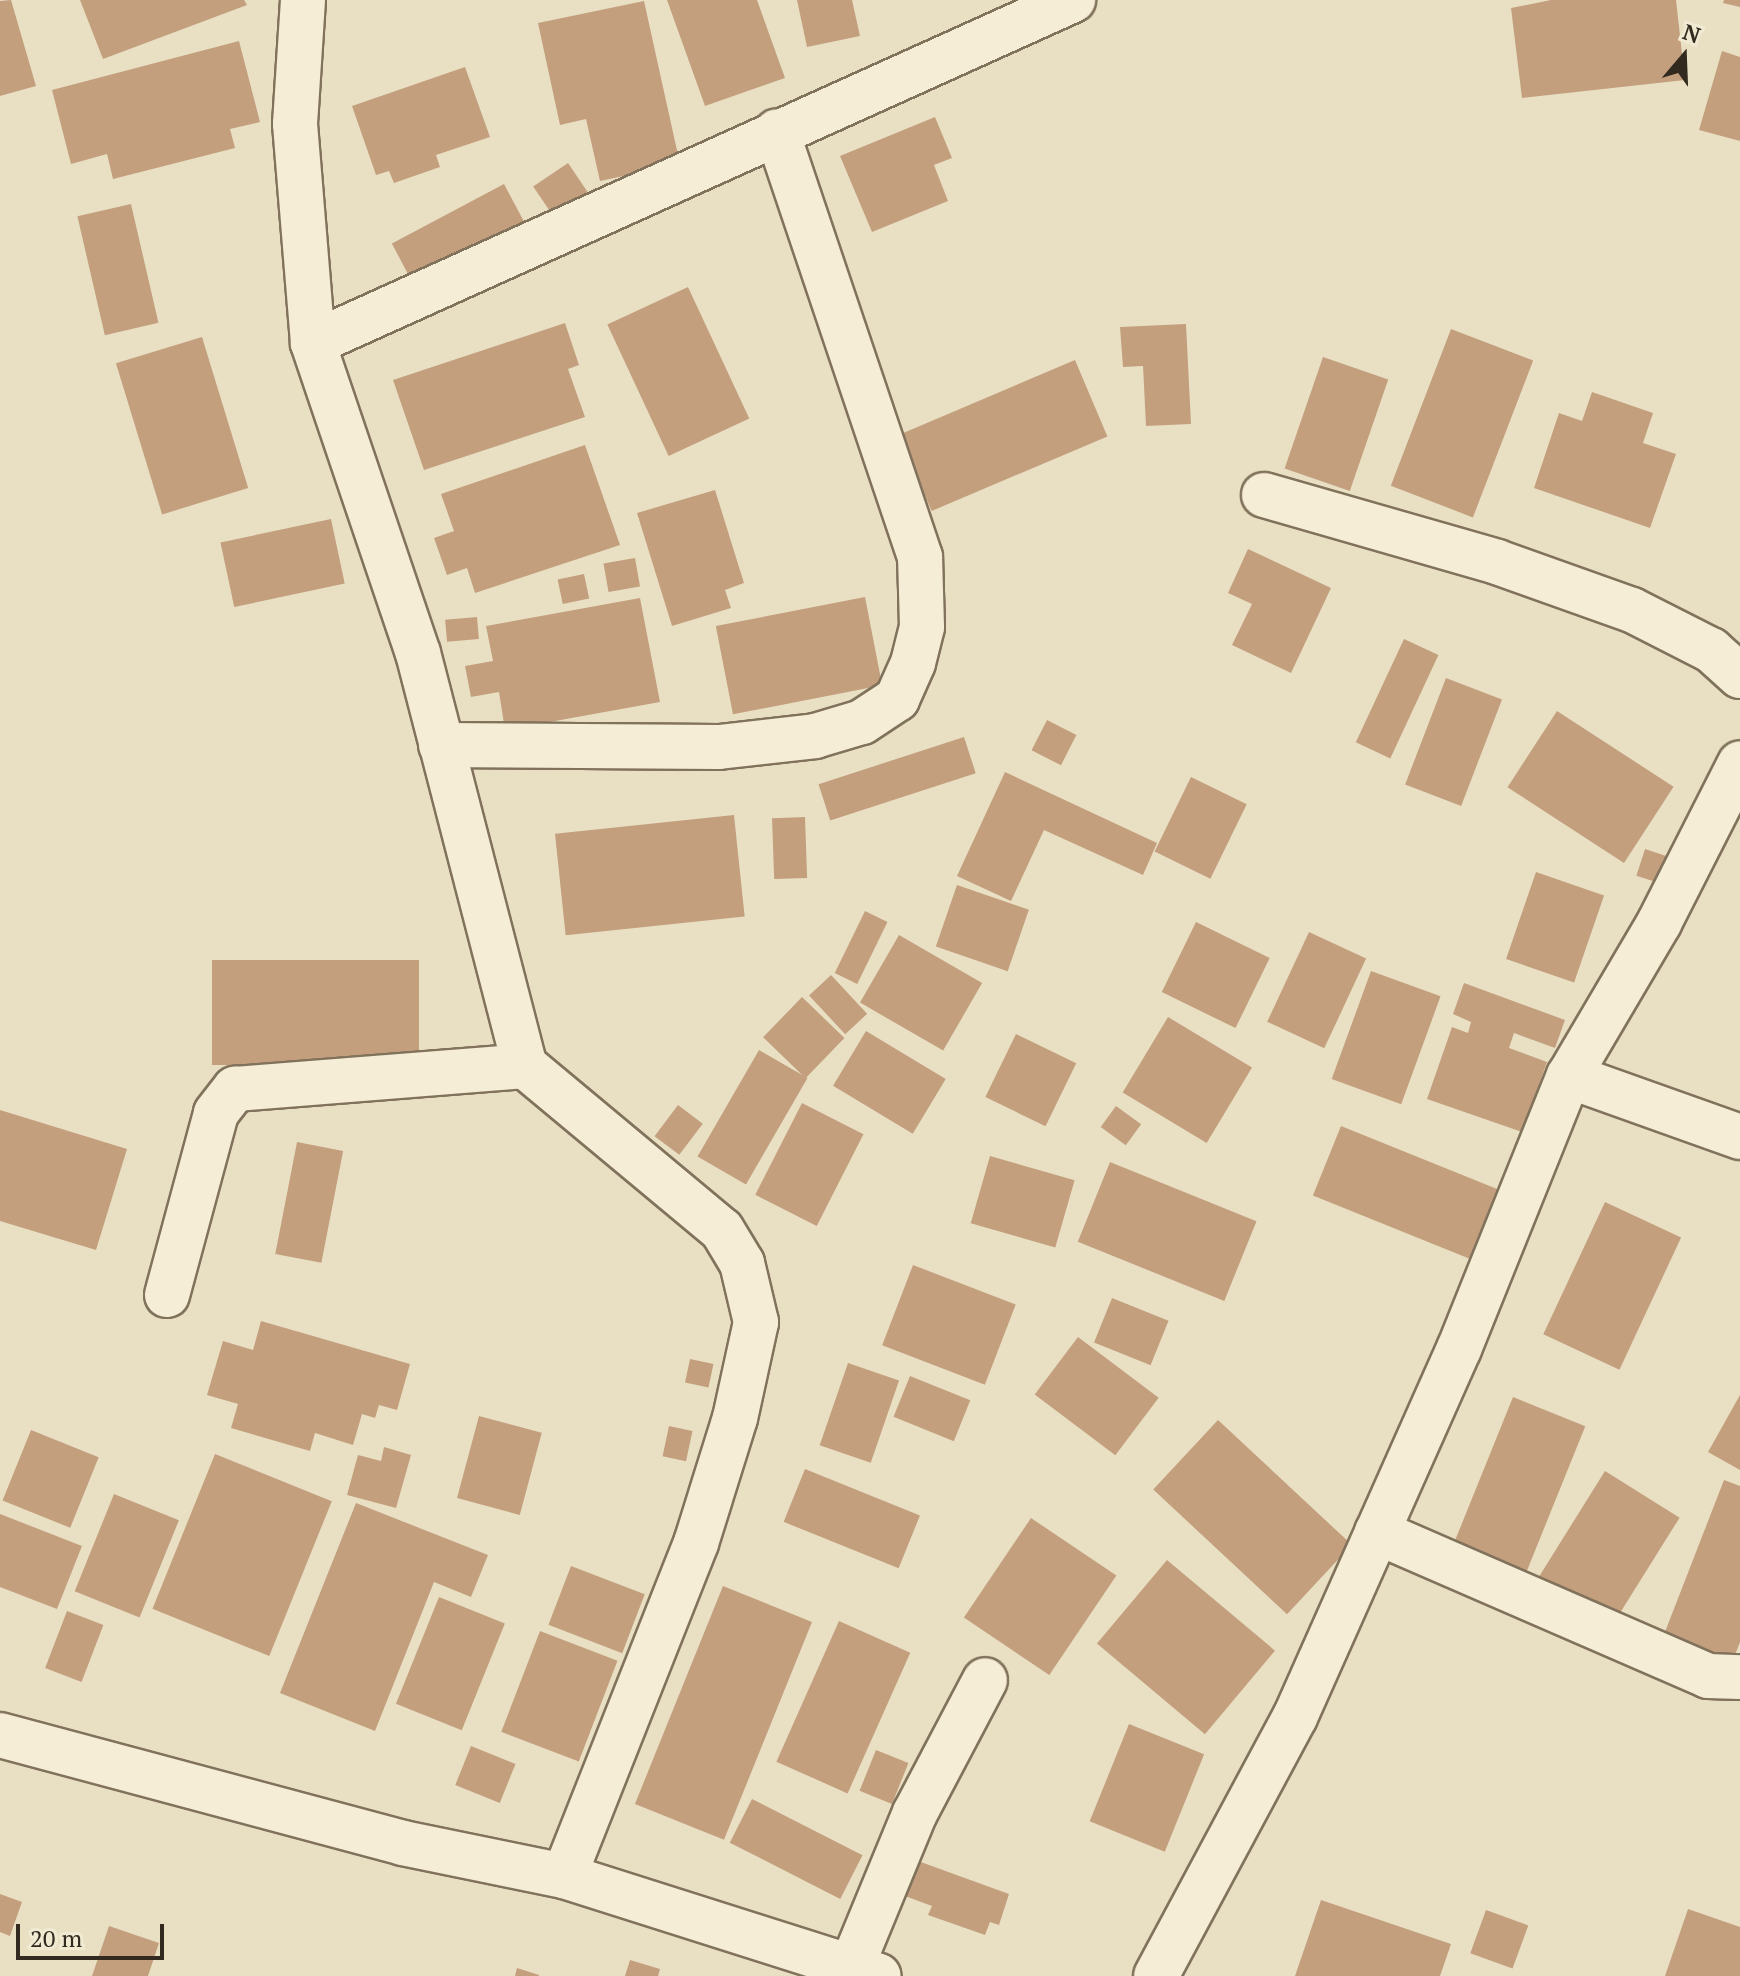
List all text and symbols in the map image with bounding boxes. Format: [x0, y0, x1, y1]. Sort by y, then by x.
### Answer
north arrow [1644, 16, 1724, 96]
text: N [1679, 16, 1705, 49]
scale bar [20, 1908, 168, 1958]
text: 20 m [30, 1922, 82, 1954]

